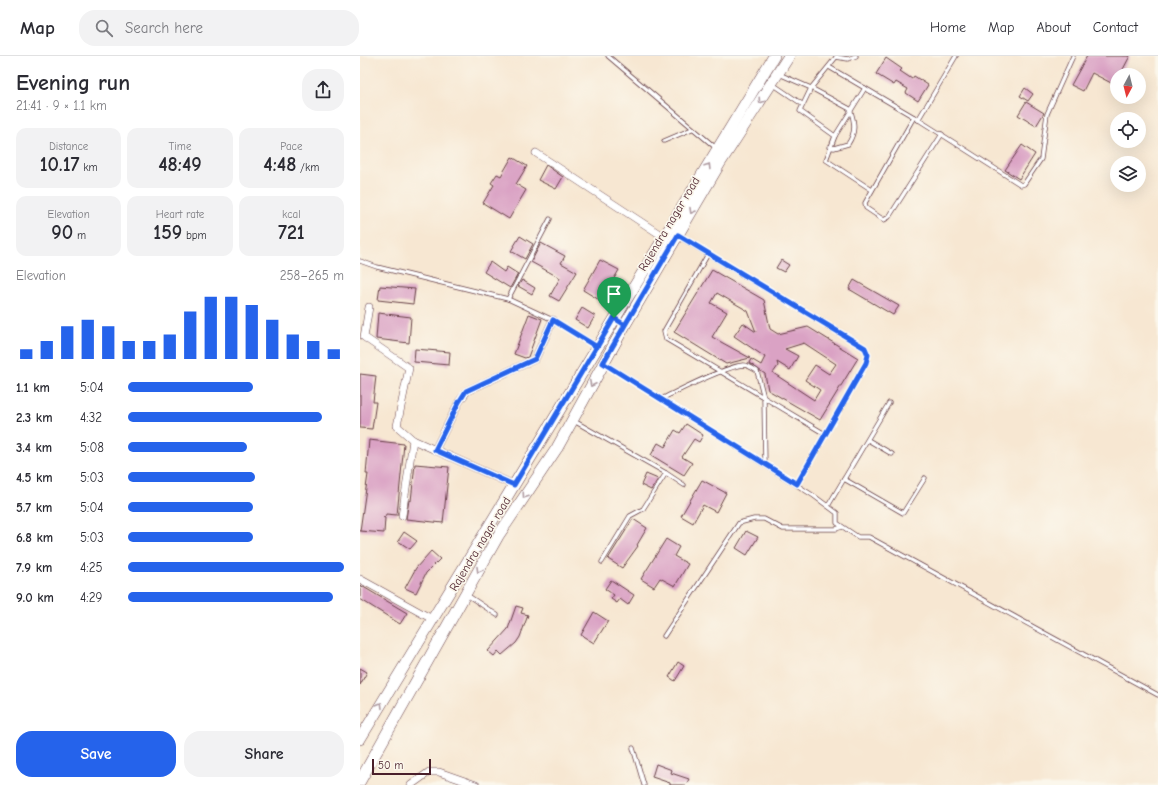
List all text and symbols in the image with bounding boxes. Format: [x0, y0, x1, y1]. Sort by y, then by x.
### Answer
search box [79, 10, 359, 46]
text: Map [20, 17, 55, 39]
icon: search [93, 17, 115, 39]
text: Search here [125, 19, 203, 37]
text: Home [930, 19, 966, 36]
text: Map [988, 19, 1014, 36]
text: About [1036, 19, 1071, 36]
text: Contact [1093, 19, 1138, 36]
north arrow [1110, 68, 1146, 104]
map controls [1110, 68, 1146, 192]
button: share [302, 69, 344, 111]
text: Evening run [16, 70, 130, 96]
one-way arrow [758, 97, 766, 104]
text: 21:41 · 9 × 1.1 km [16, 98, 107, 113]
button: locate [1110, 112, 1146, 148]
text: Distance [49, 140, 88, 153]
text: Time [169, 140, 191, 153]
text: Pace [280, 140, 302, 153]
text: 10.17 [40, 153, 80, 176]
text: 48:49 [158, 153, 202, 176]
text: 4:48 [263, 153, 296, 176]
button: layers [1110, 156, 1146, 192]
text: km [80, 161, 98, 174]
text: /km [296, 161, 319, 174]
one-way arrow [703, 163, 711, 170]
street label: Rajendra nagar road [635, 174, 703, 274]
one-way arrow [689, 207, 696, 214]
text: Elevation [48, 208, 90, 221]
text: Heart rate [156, 208, 204, 221]
text: kcal [282, 208, 301, 221]
text: 90 [51, 221, 73, 244]
text: 159 [153, 221, 182, 244]
text: 721 [278, 221, 305, 244]
text: m [73, 229, 86, 242]
text: bpm [182, 229, 207, 242]
text: Elevation [16, 268, 66, 283]
text: 258–265 m [280, 268, 344, 283]
pin [597, 277, 631, 318]
icon: arrive [603, 283, 625, 305]
text: 1.1 km [16, 380, 50, 395]
text: 5:04 [80, 380, 104, 395]
one-way arrow [589, 380, 597, 387]
text: 2.3 km [16, 410, 53, 425]
text: 4:32 [80, 410, 102, 425]
text: 3.4 km [16, 440, 52, 455]
text: 5:08 [80, 440, 104, 455]
text: 4.5 km [16, 470, 53, 485]
text: 5:03 [80, 470, 104, 485]
one-way arrow [522, 492, 530, 499]
street label: Rajendra nagar road [446, 494, 514, 594]
text: 5.7 km [16, 500, 52, 515]
text: 5:04 [80, 500, 104, 515]
text: 6.8 km [16, 530, 53, 545]
text: 5:03 [80, 530, 104, 545]
text: 7.9 km [16, 560, 52, 575]
text: 4:25 [80, 560, 103, 575]
one-way arrow [476, 566, 483, 573]
text: 9.0 km [16, 590, 54, 605]
text: 4:29 [80, 590, 102, 605]
one-way arrow [375, 702, 383, 709]
button: Save [16, 731, 176, 777]
button: Share [184, 731, 344, 777]
scale bar [372, 757, 431, 776]
text: 50 m [378, 759, 403, 772]

